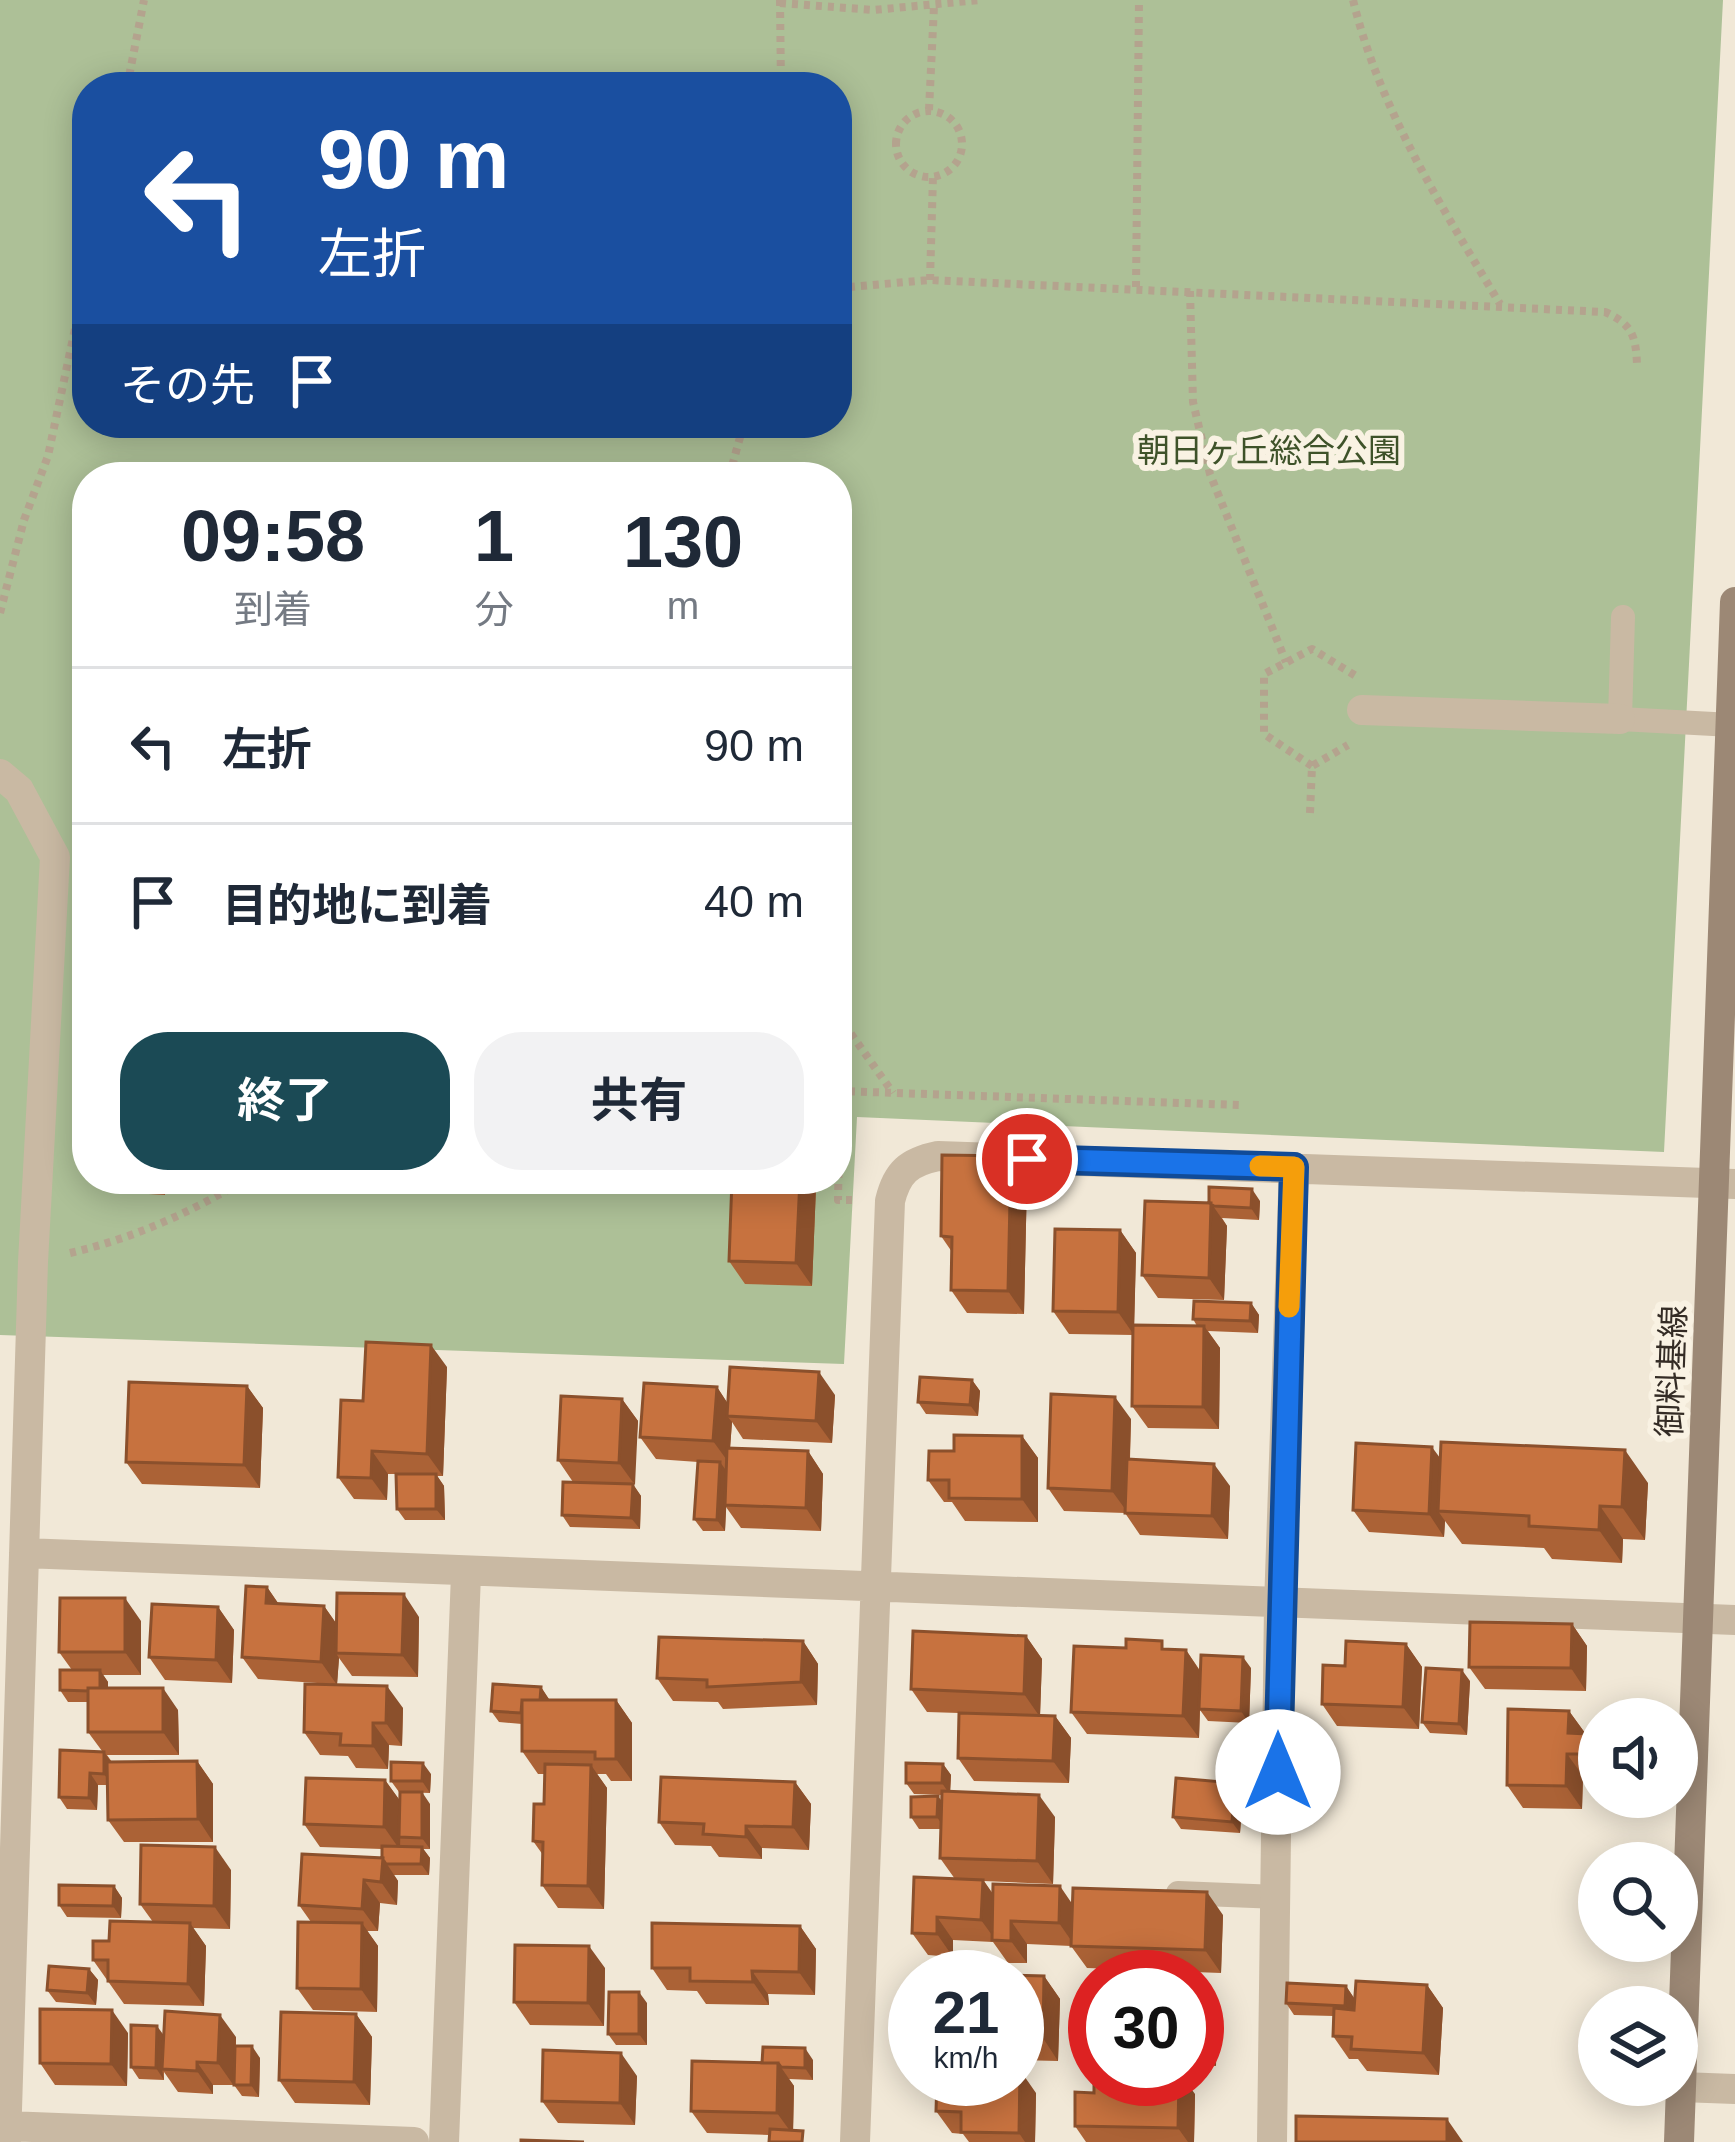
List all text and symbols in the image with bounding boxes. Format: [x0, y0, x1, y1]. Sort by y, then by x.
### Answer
text: 90 m [318, 112, 509, 206]
icon: left [120, 120, 276, 276]
text: 左折 [318, 224, 426, 284]
icon: arrive [279, 348, 345, 414]
text: その先 [120, 360, 255, 411]
park label: 朝日ヶ丘総合公園 [1137, 432, 1401, 469]
text: 09:58 [181, 496, 365, 576]
text: 1 [474, 496, 514, 576]
text: 130 [623, 502, 743, 582]
text: m [667, 584, 699, 627]
text: 到着 [234, 588, 312, 631]
text: 分 [474, 588, 514, 631]
icon: left [120, 713, 186, 779]
text: 90 m [704, 720, 804, 771]
text: 左折 [222, 724, 312, 775]
icon: arrive [120, 869, 186, 935]
text: 40 m [704, 876, 804, 927]
text: 目的地に到着 [222, 880, 492, 931]
button: 終了 [120, 1032, 450, 1170]
button: 共有 [474, 1032, 804, 1170]
pin [976, 1108, 1078, 1210]
icon: arrive [994, 1126, 1060, 1192]
street label: 御料基線 [1651, 1304, 1692, 1438]
map controls [1578, 1698, 1698, 2106]
button: sound [1578, 1698, 1698, 1818]
position arrow [1215, 1709, 1341, 1835]
button: search [1578, 1842, 1698, 1962]
speed limit sign: 30 [1068, 1950, 1224, 2106]
text: 21 [933, 1979, 999, 2046]
button: layers [1578, 1986, 1698, 2106]
text: km/h [933, 2041, 999, 2074]

